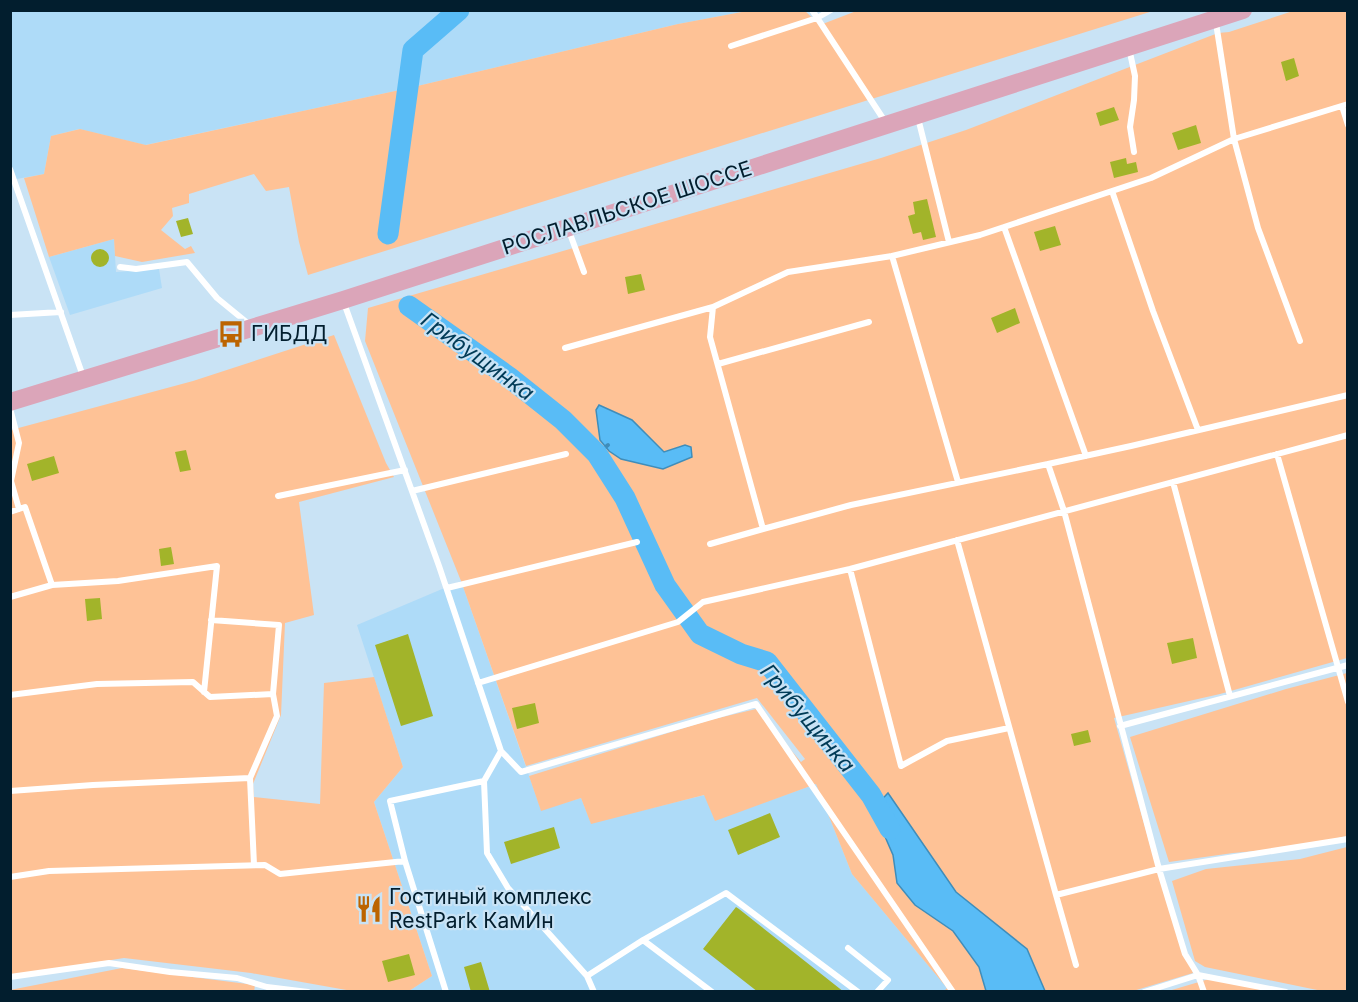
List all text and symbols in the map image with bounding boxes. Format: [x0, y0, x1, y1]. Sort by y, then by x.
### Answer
street label: РОСЛАВЛЬСКОЕ ШОССЕ [499, 155, 755, 260]
water label: Грибущинка [416, 306, 540, 406]
bus stop icon: ГИБДД [216, 319, 246, 349]
place label: ГИБДД [251, 321, 327, 346]
water label: Грибущинка [755, 659, 861, 777]
place label: Гостиный комплекс RestPark КамИн [389, 884, 592, 933]
restaurant icon: Гостиный комплекс RestPark КамИн [354, 894, 384, 924]

